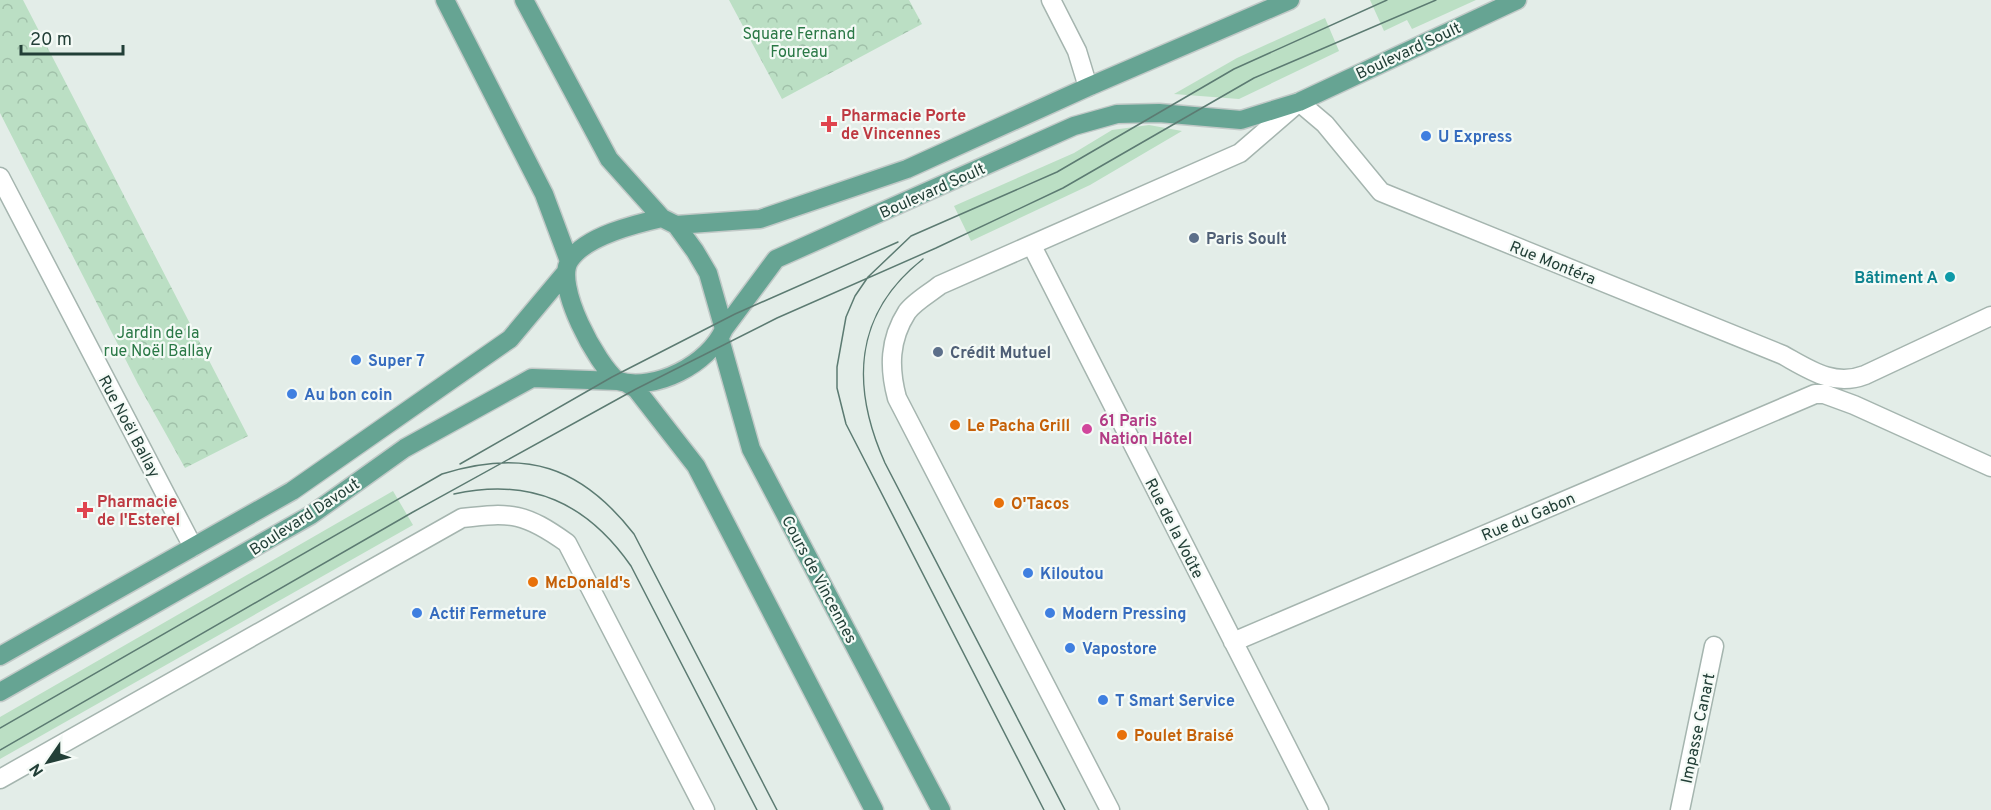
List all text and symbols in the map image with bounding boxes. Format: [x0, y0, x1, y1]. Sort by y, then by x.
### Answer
scale bar [21, 18, 123, 56]
street label: Boulevard Soult [1353, 19, 1465, 85]
park label: Square Fernand Foureau [743, 25, 855, 63]
text: 20 m [30, 29, 72, 52]
place label: Pharmacie Porte de Vincennes [841, 107, 966, 145]
marker: Pharmacie Porte de Vincennes [822, 117, 836, 131]
place label: U Express [1438, 128, 1513, 148]
marker: U Express [1419, 129, 1433, 143]
street label: Boulevard Soult [877, 160, 989, 224]
place label: Paris Soult [1206, 230, 1287, 250]
marker: Paris Soult [1187, 231, 1201, 245]
street label: Rue Montéra [1506, 238, 1598, 290]
place label: Bâtiment A [1854, 269, 1938, 289]
marker: Bâtiment A [1943, 270, 1957, 284]
park label: Jardin de la rue Noël Ballay [104, 324, 212, 362]
place label: Crédit Mutuel [950, 344, 1051, 364]
marker: Crédit Mutuel [931, 345, 945, 359]
place label: Super 7 [368, 352, 425, 372]
marker: Super 7 [349, 353, 363, 367]
street label: Rue Noël Ballay [93, 372, 164, 482]
place label: Au bon coin [304, 386, 392, 406]
marker: Au bon coin [285, 387, 299, 401]
place label: 61 Paris Nation Hôtel [1099, 412, 1192, 450]
place label: Le Pacha Grill [967, 417, 1070, 437]
marker: Le Pacha Grill [948, 418, 962, 432]
marker: 61 Paris Nation Hôtel [1080, 422, 1094, 436]
street label: Boulevard Davout [246, 475, 364, 561]
street label: Rue de la Voûte [1139, 475, 1207, 583]
street label: Rue du Gabon [1479, 489, 1579, 547]
place label: Pharmacie de l'Esterel [97, 493, 180, 531]
place label: O'Tacos [1011, 495, 1070, 515]
marker: O'Tacos [992, 496, 1006, 510]
marker: Pharmacie de l'Esterel [78, 503, 92, 517]
street label: Cours de Vincennes [776, 513, 860, 647]
place label: Kiloutou [1040, 565, 1104, 585]
marker: Kiloutou [1021, 566, 1035, 580]
place label: McDonald's [545, 574, 631, 594]
marker: McDonald's [526, 575, 540, 589]
place label: Actif Fermeture [429, 605, 547, 625]
place label: Modern Pressing [1062, 605, 1187, 625]
marker: Actif Fermeture [410, 606, 424, 620]
marker: Modern Pressing [1043, 606, 1057, 620]
place label: Vapostore [1082, 640, 1157, 660]
marker: Vapostore [1063, 641, 1077, 655]
street label: Impasse Canart [1677, 671, 1720, 785]
place label: T Smart Service [1115, 692, 1235, 712]
marker: T Smart Service [1096, 693, 1110, 707]
place label: Poulet Braisé [1134, 727, 1234, 747]
marker: Poulet Braisé [1115, 728, 1129, 742]
north arrow [18, 732, 78, 792]
text: N [26, 759, 49, 780]

